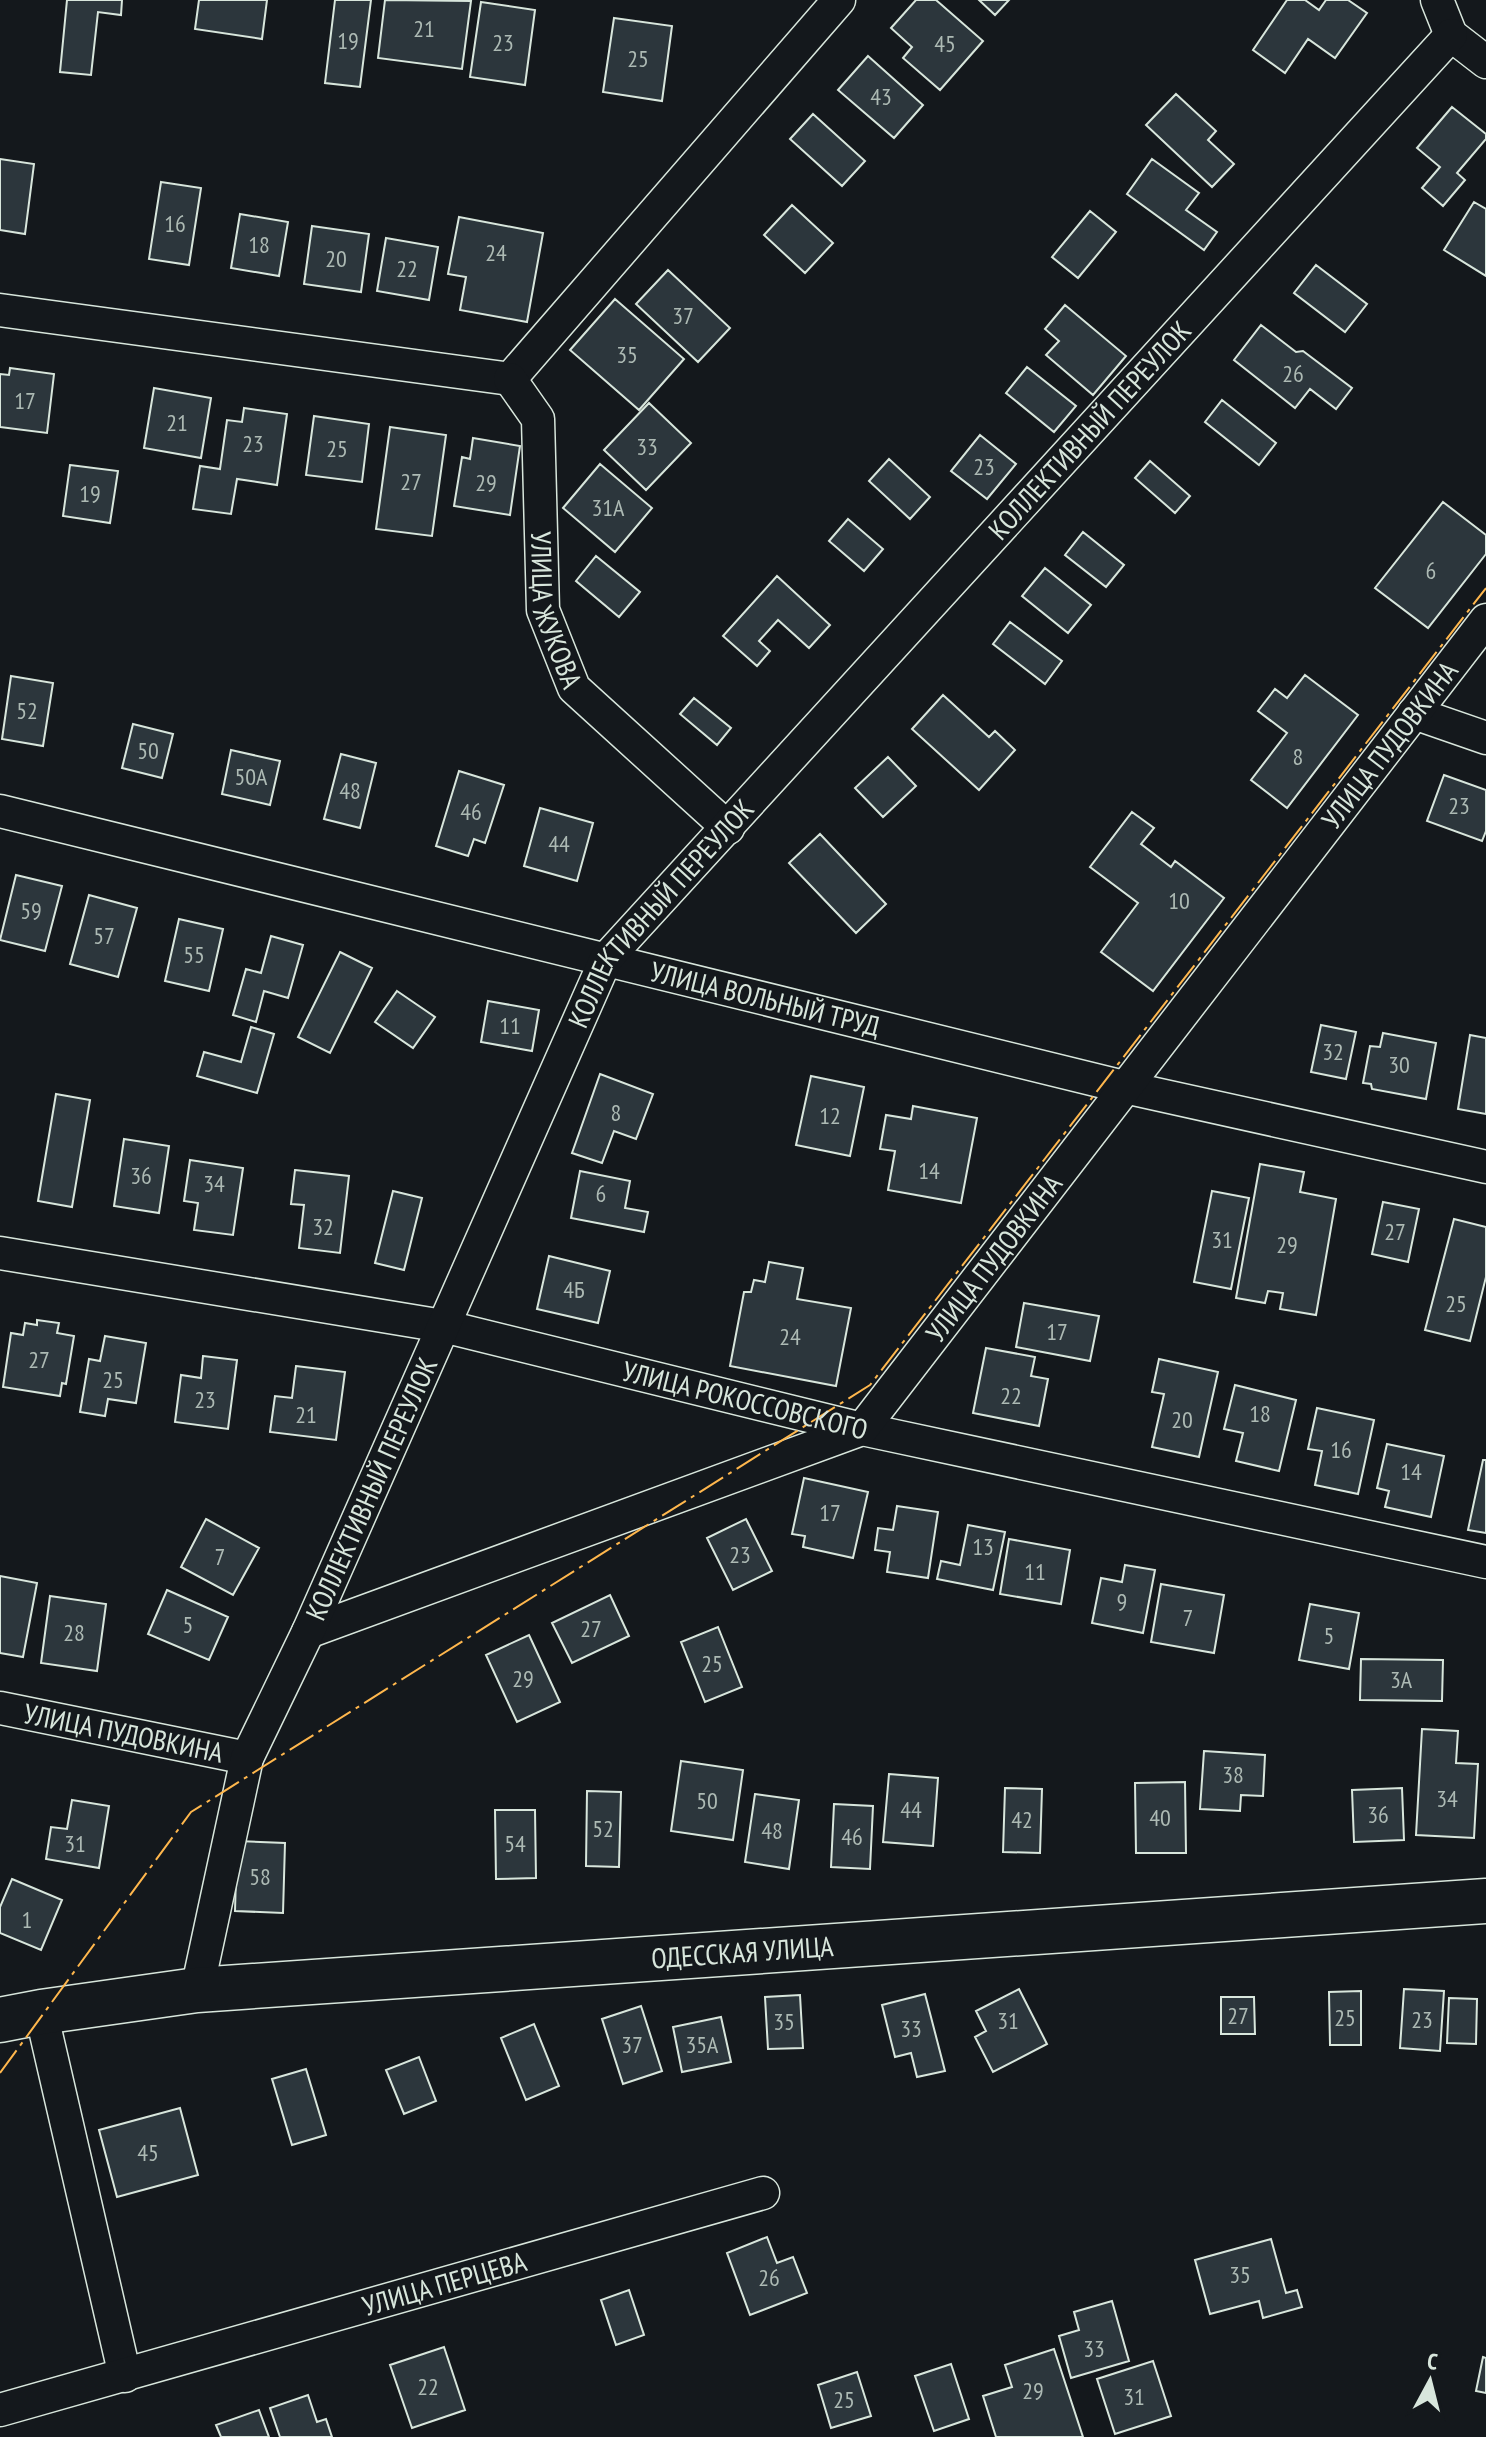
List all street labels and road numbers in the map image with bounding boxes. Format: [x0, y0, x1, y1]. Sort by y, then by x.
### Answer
street label: КОЛЛЕКТИВНЫЙ ПЕРЕУЛОК [980, 312, 1199, 547]
street label: УЛИЦА ЖУКОВА [523, 531, 591, 694]
street label: УЛИЦА ПУДОВКИНА [1313, 653, 1466, 836]
street label: КОЛЛЕКТИВНЫЙ ПЕРЕУЛОК [559, 791, 762, 1033]
street label: УЛИЦА ВОЛЬНЫЙ ТРУД [647, 952, 884, 1044]
street label: УЛИЦА ПУДОВКИНА [917, 1166, 1070, 1349]
street label: КОЛЛЕКТИВНЫЙ ПЕРЕУЛОК [297, 1351, 445, 1626]
street label: УЛИЦА РОКОССОВСКОГО [619, 1352, 872, 1448]
street label: УЛИЦА ПУДОВКИНА [21, 1694, 227, 1771]
street label: ОДЕССКАЯ УЛИЦА [650, 1927, 835, 1977]
street label: УЛИЦА ПЕРЦЕВА [358, 2242, 531, 2324]

